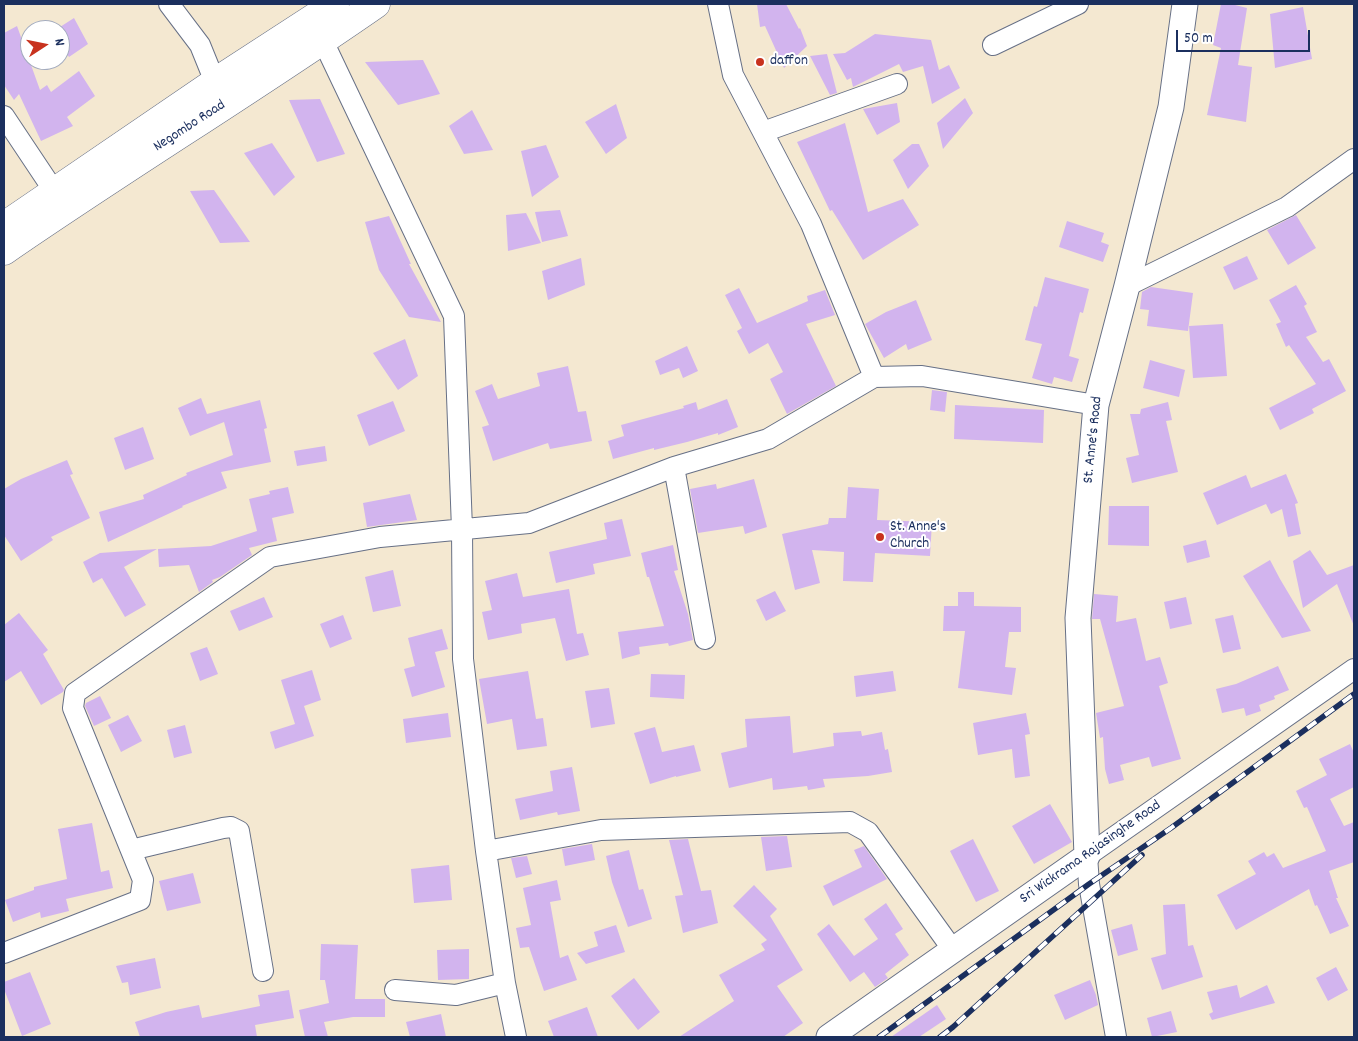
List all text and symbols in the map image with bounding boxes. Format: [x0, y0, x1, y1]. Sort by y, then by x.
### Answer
north arrow [20, 20, 70, 70]
scale bar [1178, 20, 1312, 52]
text: 50 m [1184, 28, 1213, 50]
text: N [48, 37, 69, 48]
place label: daffon [770, 53, 808, 71]
marker: daffon [754, 56, 766, 68]
street label: Negombo Road [151, 97, 229, 157]
street label: St. Anne's Road [1080, 396, 1108, 484]
place label: St. Anne's Church [890, 519, 946, 554]
marker: St. Anne's Church [874, 531, 886, 543]
street label: Sri Wickrama Rajasinghe Road [1017, 797, 1165, 909]

